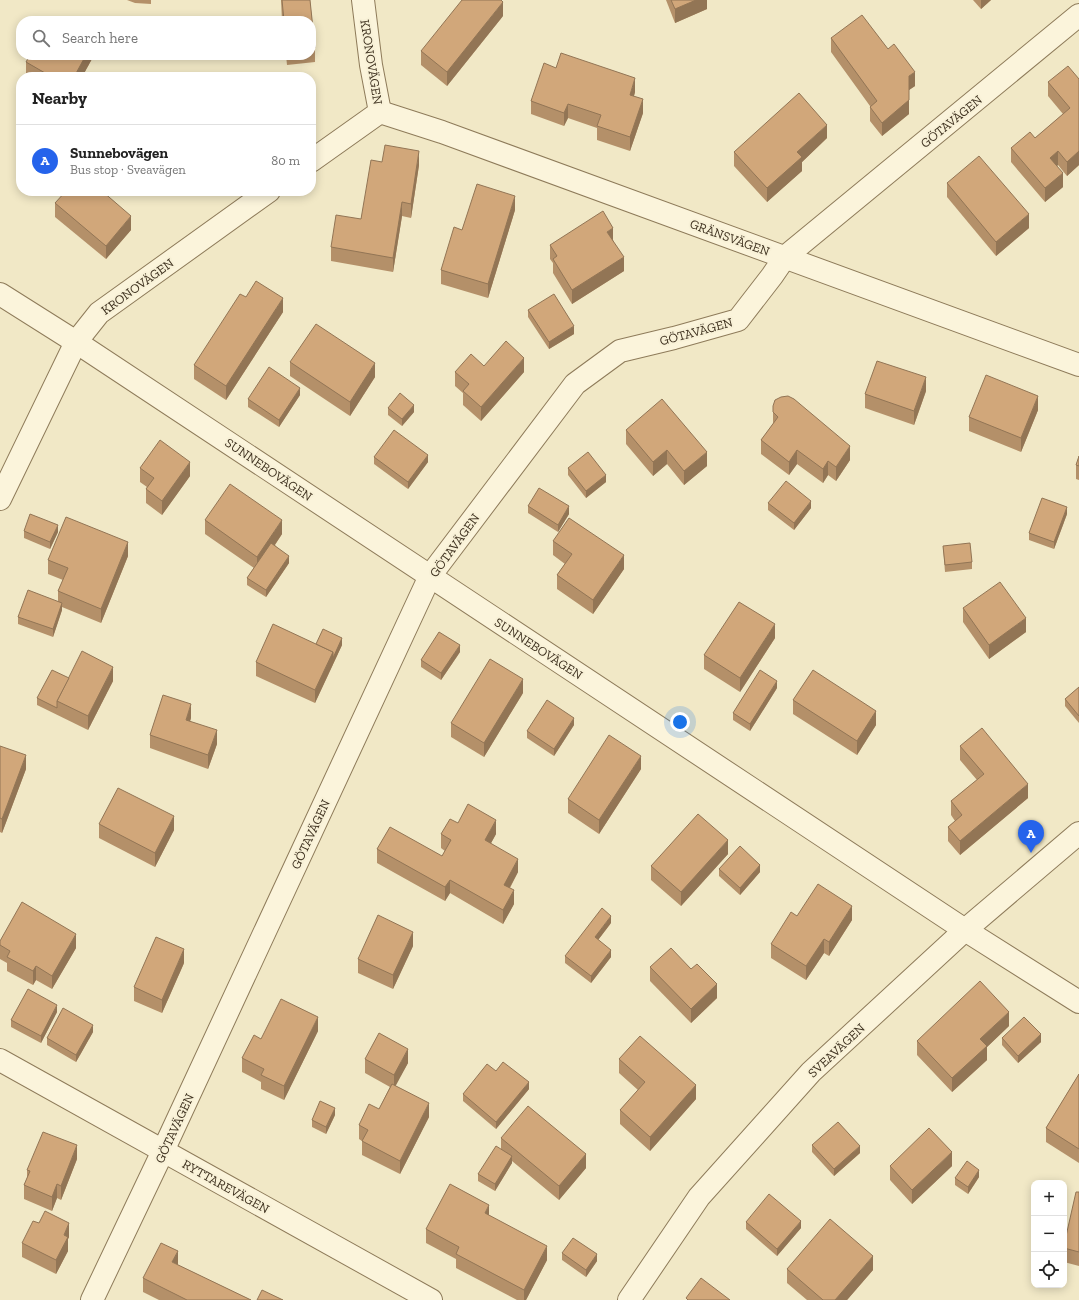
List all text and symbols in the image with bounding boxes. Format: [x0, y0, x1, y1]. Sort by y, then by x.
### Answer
search box [16, 16, 316, 60]
street label: KRONOVÄGEN [357, 18, 386, 106]
icon: search [30, 27, 52, 49]
text: Search here [62, 29, 138, 47]
text: Nearby [32, 88, 87, 108]
street label: GÖTAVÄGEN [917, 92, 986, 151]
text: Sunnebovägen [70, 144, 168, 162]
text: A [41, 153, 49, 168]
text: 80 m [271, 153, 300, 168]
text: Bus stop · Sveavägen [70, 162, 186, 177]
street label: GRÄNSVÄGEN [688, 216, 772, 259]
street label: KRONOVÄGEN [98, 255, 177, 318]
street label: GÖTAVÄGEN [658, 314, 735, 348]
street label: SUNNEBOVÄGEN [222, 435, 315, 504]
street label: GÖTAVÄGEN [426, 510, 483, 580]
street label: SUNNEBOVÄGEN [492, 614, 586, 683]
your location [670, 712, 690, 732]
street label: GÖTAVÄGEN [288, 797, 333, 871]
pin: A [1018, 820, 1044, 853]
street label: SVEAVÄGEN [805, 1020, 868, 1081]
street label: GÖTAVÄGEN [152, 1091, 197, 1165]
street label: RYTTAREVÄGEN [180, 1156, 272, 1217]
map controls [1031, 1180, 1067, 1288]
button: + [1031, 1180, 1067, 1216]
button: − [1031, 1216, 1067, 1252]
button: locate [1031, 1252, 1067, 1288]

